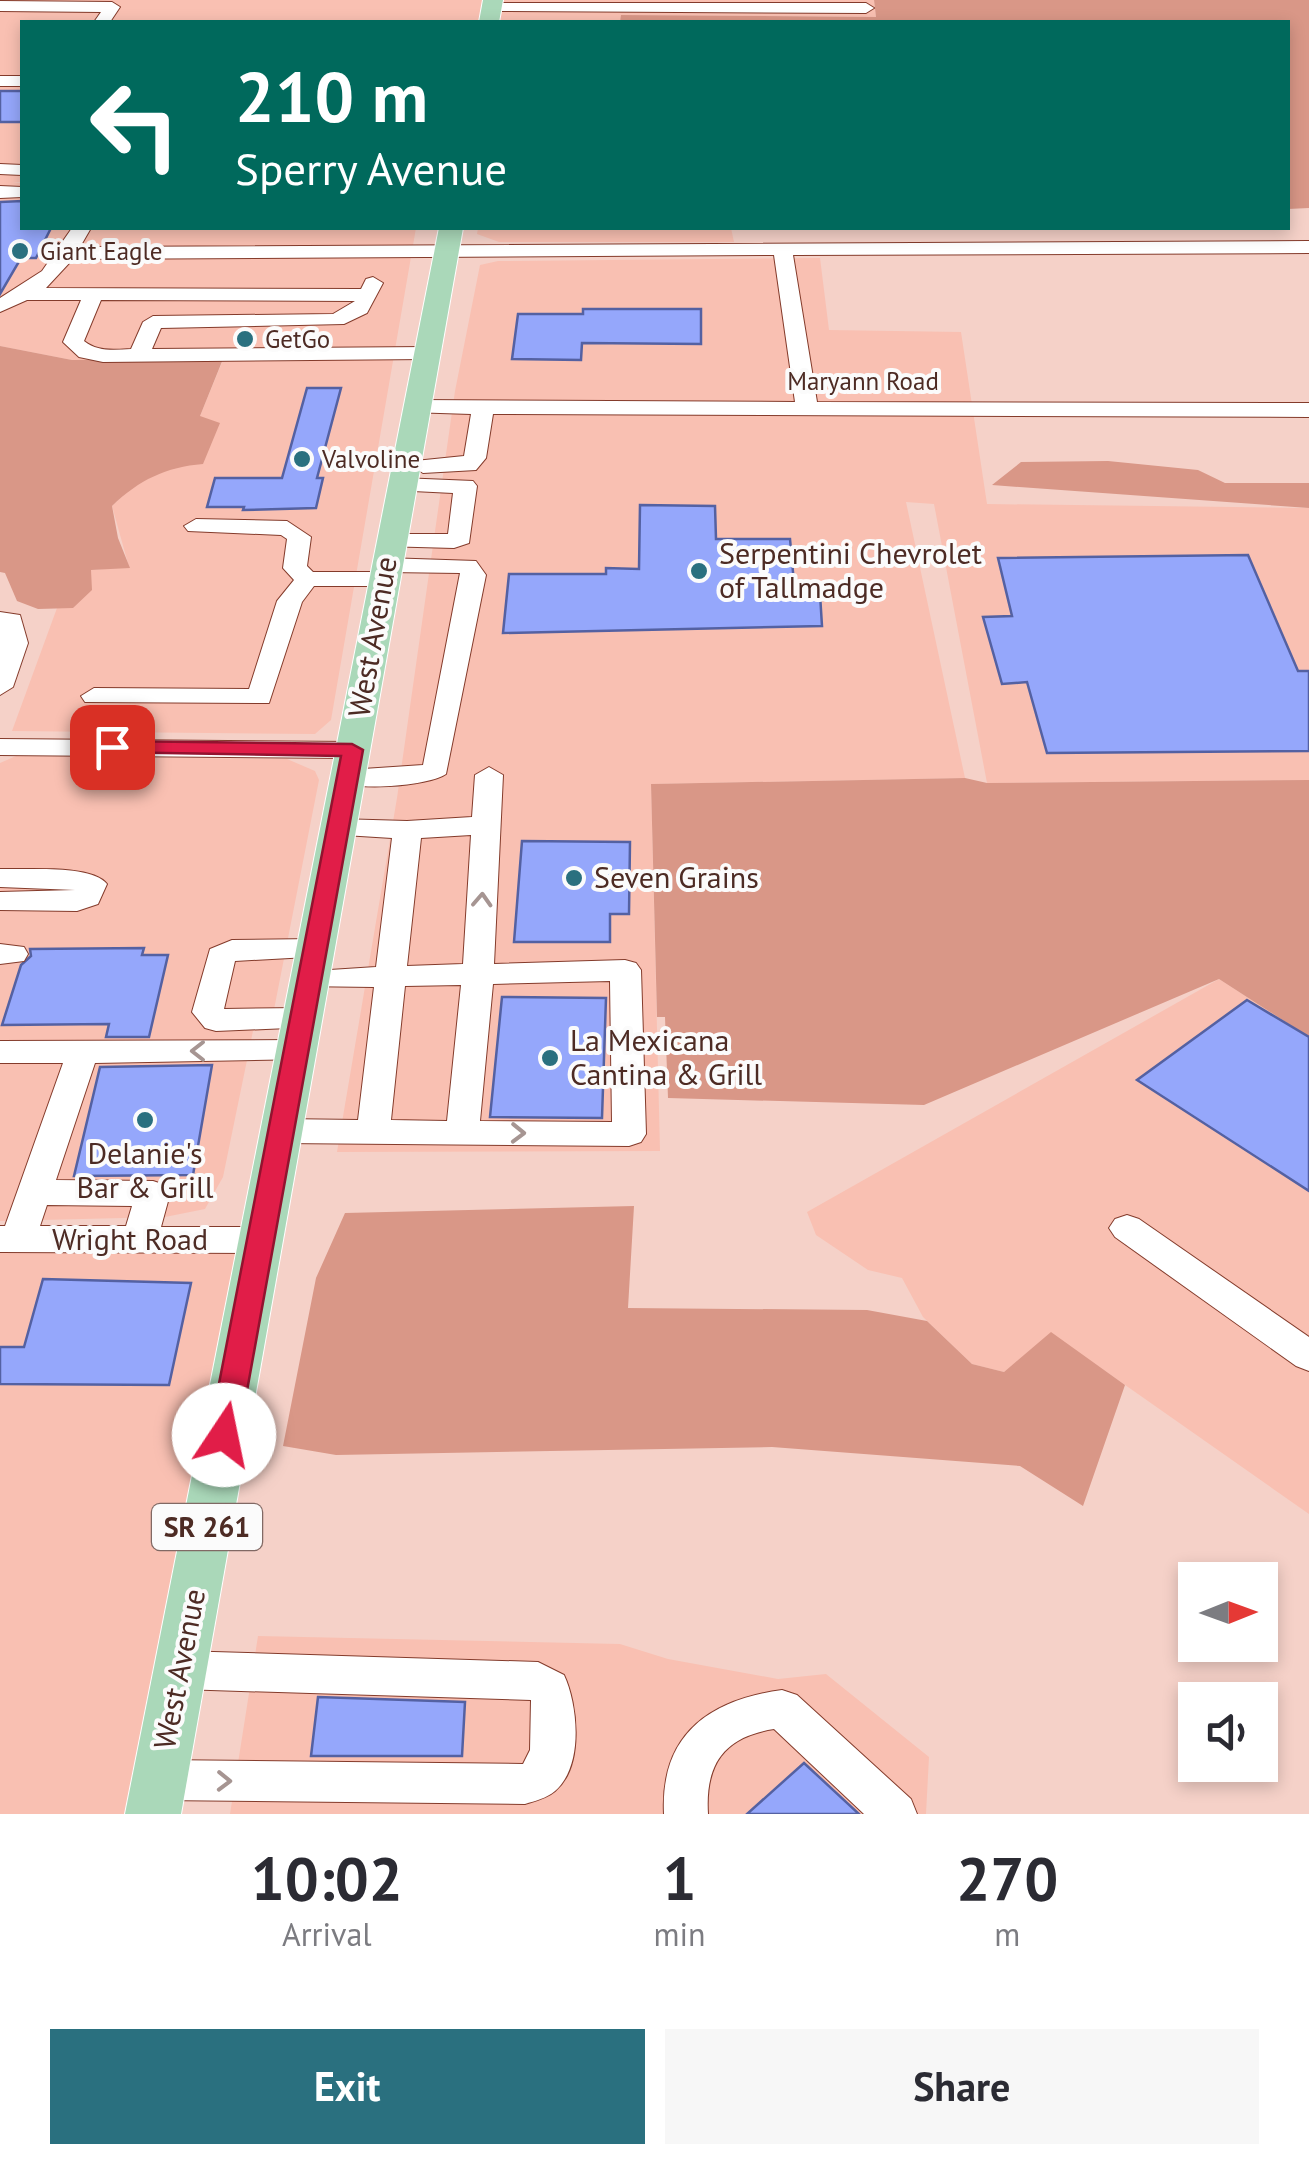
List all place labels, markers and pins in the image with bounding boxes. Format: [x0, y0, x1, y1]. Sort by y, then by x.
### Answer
place label: Giant Eagle [40, 235, 162, 267]
marker: Giant Eagle [9, 240, 31, 262]
place label: GetGo [265, 323, 330, 355]
marker: GetGo [234, 328, 256, 350]
place label: Valvoline [321, 443, 420, 475]
marker: Valvoline [291, 448, 313, 470]
place label: Serpentini Chevrolet of Tallmadge [719, 533, 982, 606]
marker: Serpentini Chevrolet of Tallmadge [688, 560, 710, 582]
pin [70, 705, 155, 790]
place label: Seven Grains [594, 857, 759, 896]
marker: Seven Grains [563, 867, 585, 889]
place label: La Mexicana Cantina & Grill [570, 1020, 762, 1093]
marker: La Mexicana Cantina & Grill [539, 1047, 561, 1069]
marker: Delanie's Bar & Grill [134, 1109, 156, 1131]
place label: Delanie's Bar & Grill [76, 1133, 214, 1206]

